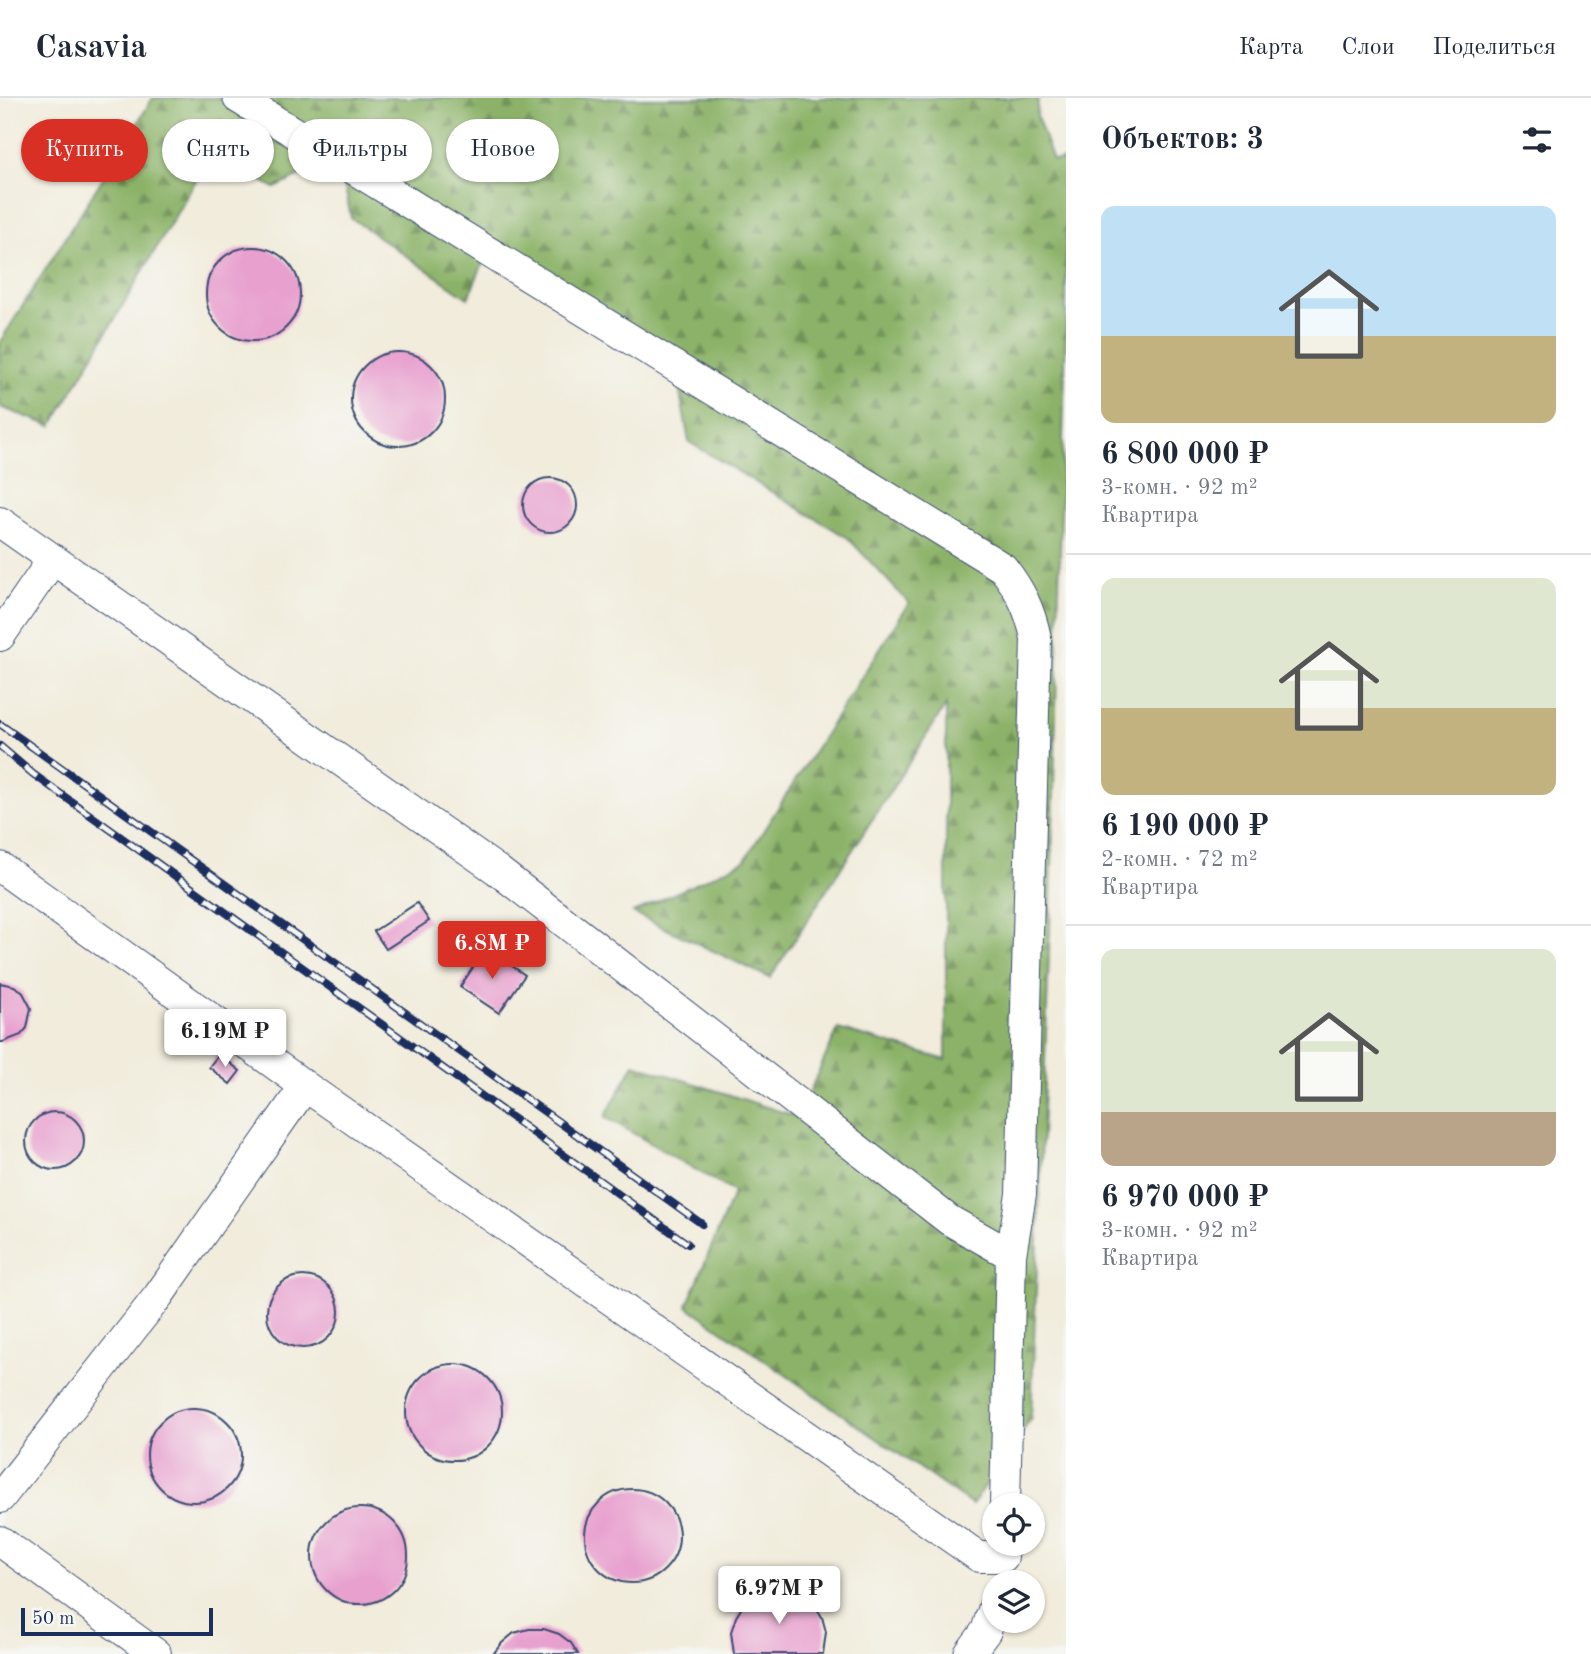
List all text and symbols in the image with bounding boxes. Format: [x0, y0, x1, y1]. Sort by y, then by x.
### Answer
text: Casavia [35, 32, 147, 65]
text: Карта [1239, 36, 1304, 60]
text: Слои [1342, 36, 1395, 60]
text: Поделиться [1433, 36, 1556, 60]
chip: Купить [21, 119, 148, 182]
chip: Снять [162, 119, 274, 182]
chip: Фильтры [288, 119, 432, 182]
chip: Новое [446, 119, 559, 182]
icon: filters [1518, 121, 1556, 159]
text: Объектов: 3 [1101, 125, 1264, 155]
icon: home [1266, 251, 1392, 377]
text: 6 800 000 ₽ [1101, 440, 1269, 470]
text: 3-комн. · 92 m² [1101, 476, 1258, 499]
text: Квартира [1101, 504, 1199, 527]
icon: home [1266, 623, 1392, 749]
text: 6 190 000 ₽ [1101, 812, 1269, 842]
text: 2-комн. · 72 m² [1101, 848, 1258, 871]
text: Квартира [1101, 876, 1199, 899]
pin: 6.8M ₽ [435, 922, 549, 981]
text: 6.8M ₽ [454, 932, 530, 955]
icon: home [1266, 994, 1392, 1120]
pin: 6.19M ₽ [160, 1010, 290, 1069]
text: 6.19M ₽ [180, 1020, 270, 1043]
text: 6 970 000 ₽ [1101, 1183, 1269, 1213]
text: 3-комн. · 92 m² [1101, 1219, 1258, 1242]
text: Квартира [1101, 1247, 1199, 1270]
map controls [982, 1493, 1045, 1633]
button: locate [982, 1493, 1045, 1556]
pin: 6.97M ₽ [714, 1566, 844, 1626]
button: layers [982, 1570, 1045, 1633]
text: 6.97M ₽ [734, 1577, 824, 1600]
scale bar [21, 1605, 214, 1637]
text: 50 m [32, 1610, 74, 1629]

